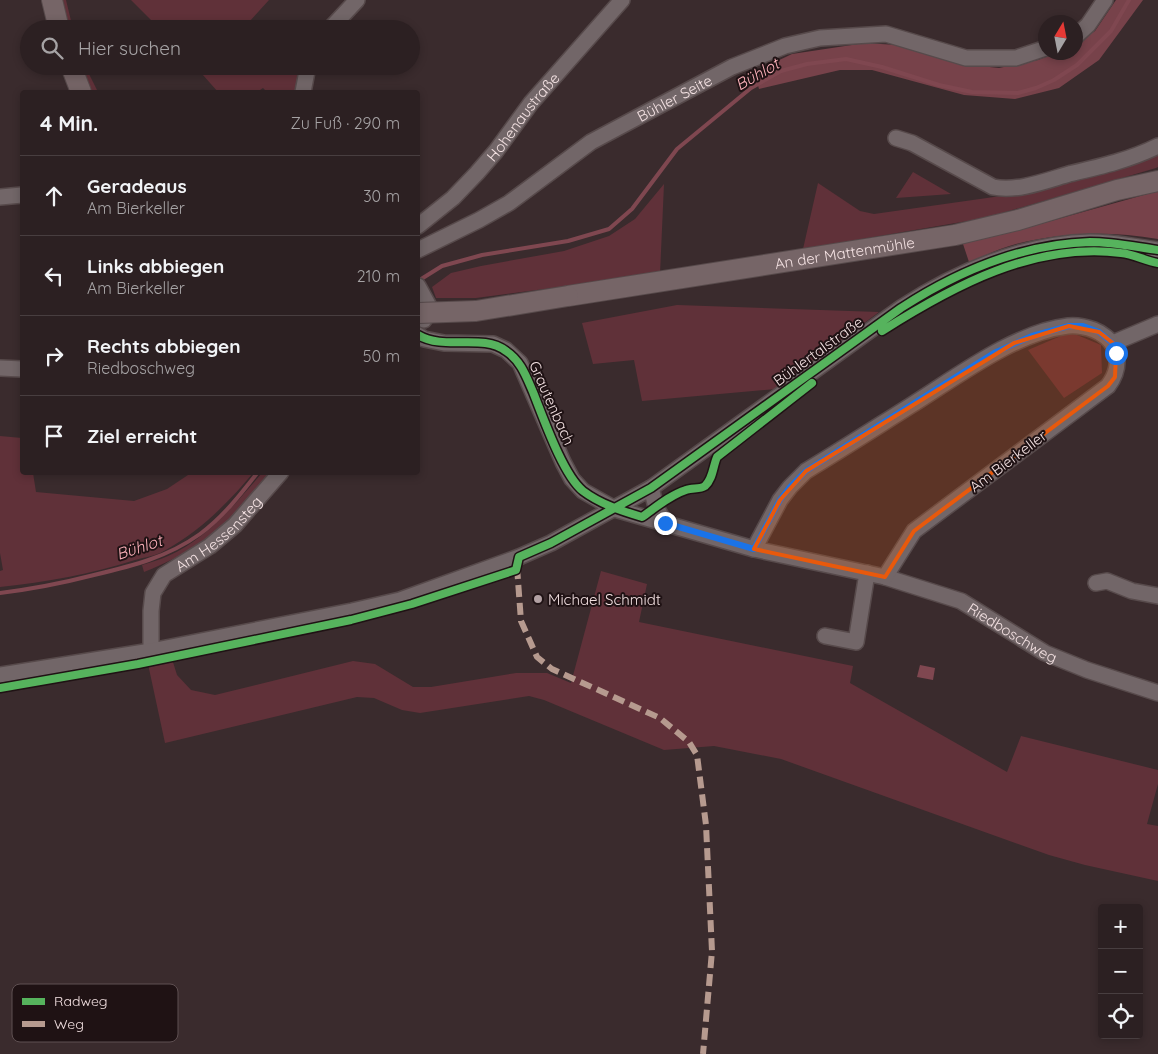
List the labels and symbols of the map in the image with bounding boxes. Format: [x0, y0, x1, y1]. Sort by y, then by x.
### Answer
north arrow [1038, 15, 1083, 60]
water label: Bühlot [732, 53, 784, 94]
street label: Hohenaustraße [482, 68, 563, 165]
street label: Bühler Seite [634, 70, 715, 125]
street label: An der Mattenmühle [773, 232, 916, 273]
street label: Bühlertalstraße [769, 312, 867, 390]
route start [1105, 342, 1128, 365]
street label: Grautenbach [525, 358, 579, 448]
street label: Am Bierkeller [966, 426, 1051, 496]
street label: Am Hessensteg [171, 492, 266, 575]
route end [654, 512, 677, 535]
water label: Bühlot [113, 530, 166, 564]
place label: Michael Schmidt [548, 590, 661, 609]
marker: Michael Schmidt [532, 593, 544, 605]
street label: Riedboschweg [964, 598, 1060, 666]
legend [12, 984, 178, 1042]
text: Radweg [54, 992, 108, 1010]
text: Weg [54, 1015, 84, 1033]

